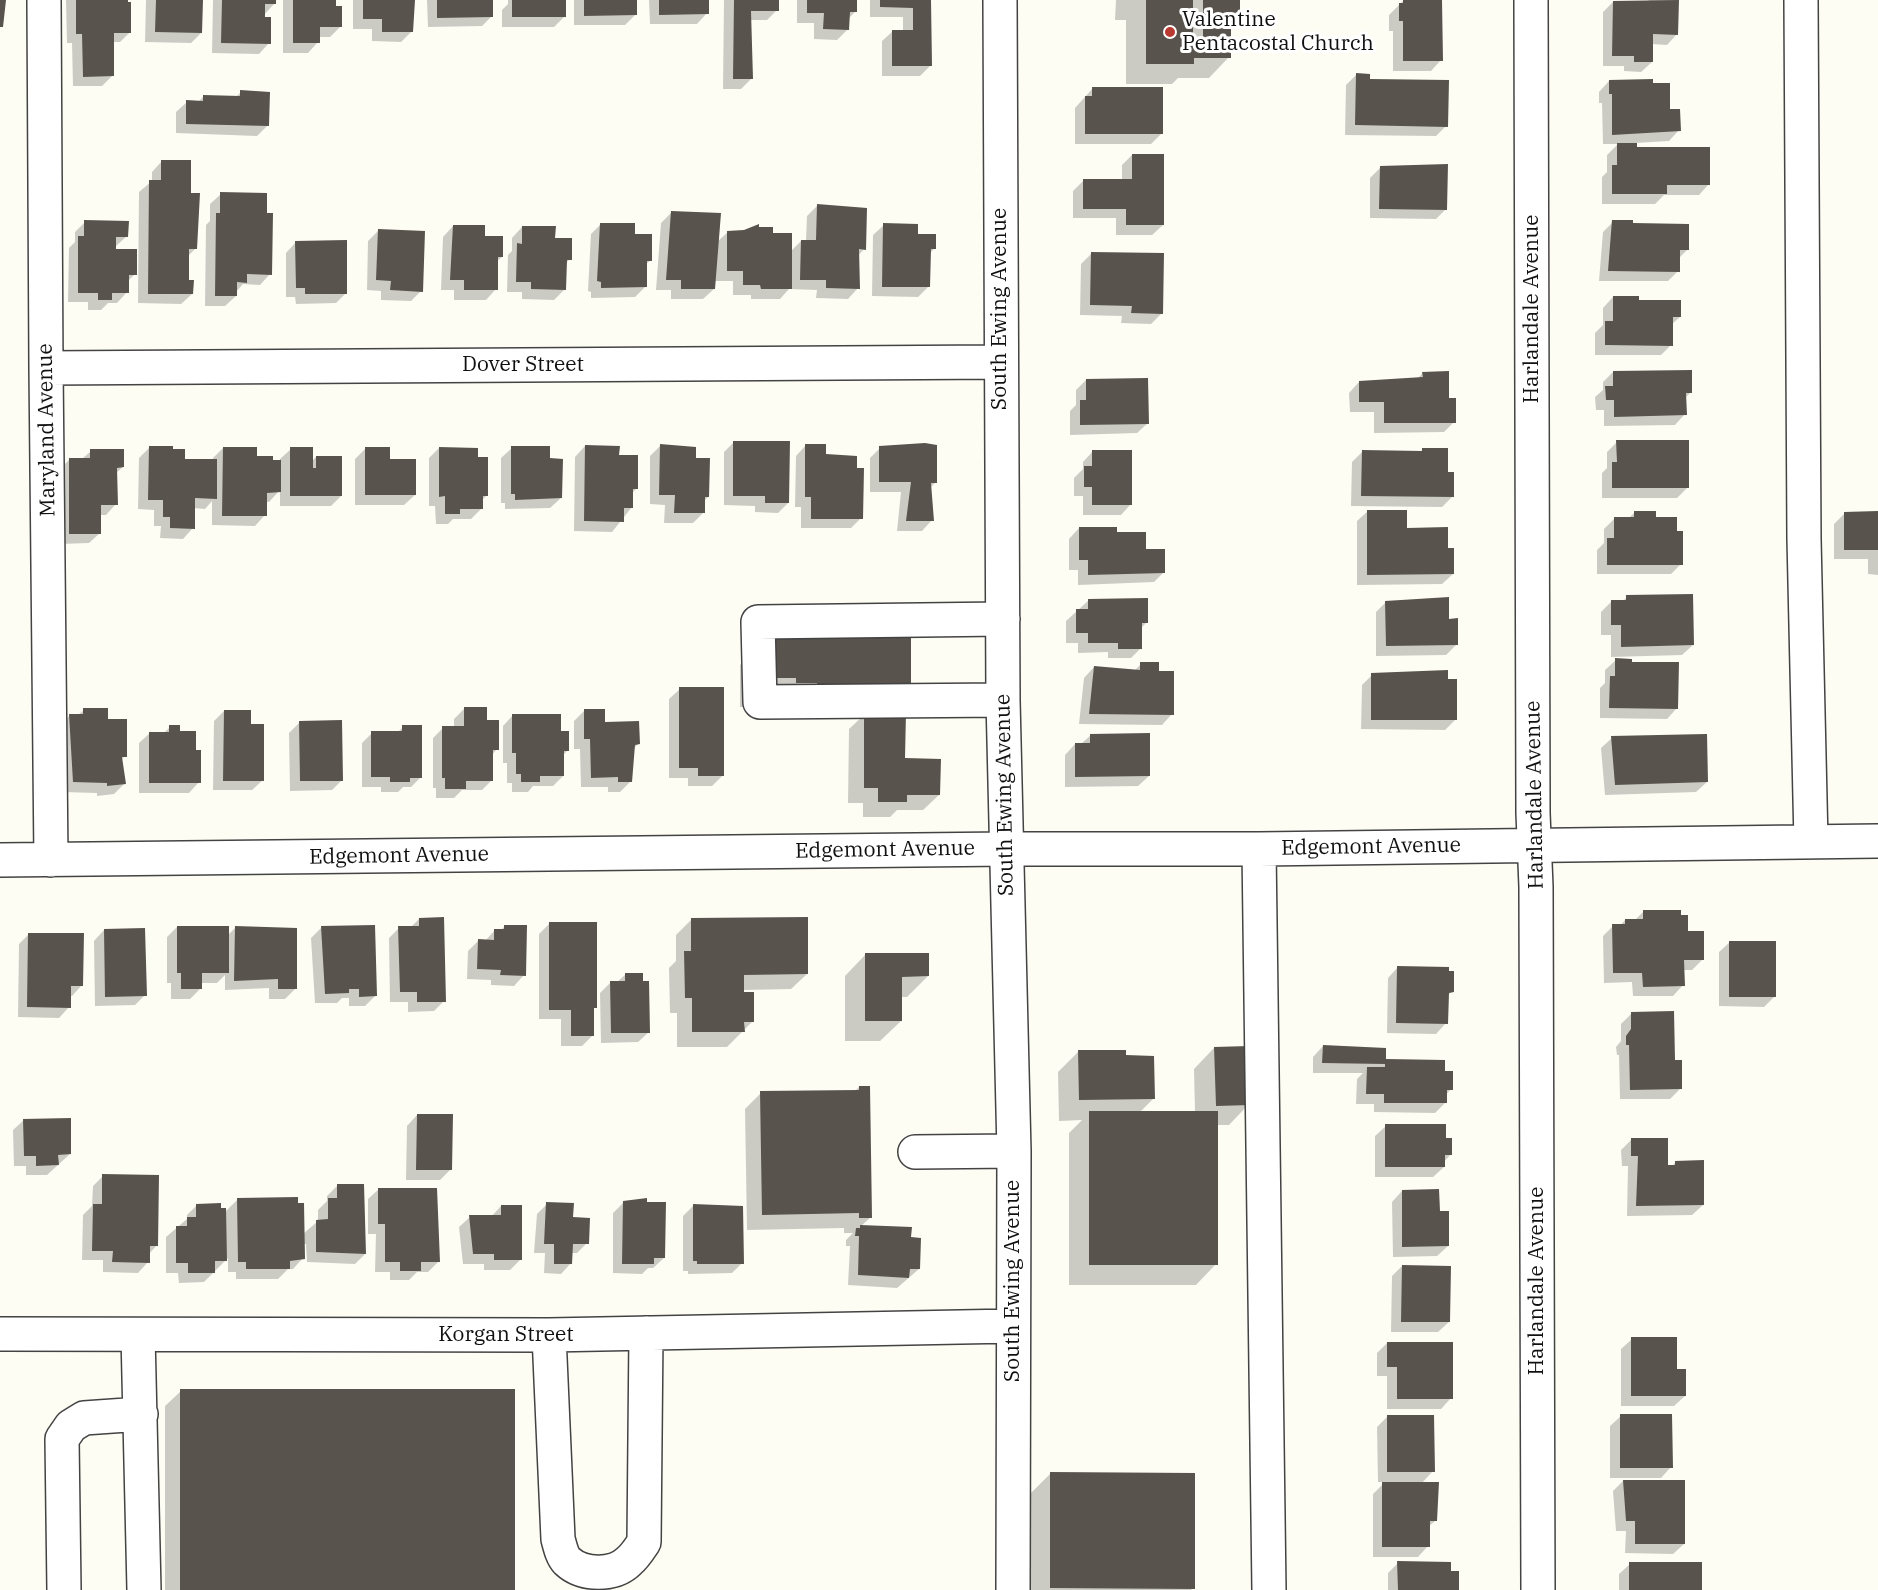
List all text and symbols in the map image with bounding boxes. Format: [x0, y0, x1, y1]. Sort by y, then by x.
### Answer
place label: Valentine Pentacostal Church [1182, 7, 1374, 57]
marker: Valentine Pentacostal Church [1163, 25, 1177, 39]
street label: South Ewing Avenue [987, 208, 1013, 410]
street label: Harlandale Avenue [1519, 215, 1545, 403]
street label: Maryland Avenue [33, 343, 61, 517]
street label: Dover Street [462, 352, 584, 378]
street label: South Ewing Avenue [991, 694, 1019, 896]
street label: Harlandale Avenue [1521, 700, 1549, 890]
street label: Edgemont Avenue [1281, 833, 1461, 861]
street label: Edgemont Avenue [795, 836, 975, 864]
street label: Edgemont Avenue [309, 842, 489, 870]
street label: South Ewing Avenue [1000, 1180, 1026, 1382]
street label: Harlandale Avenue [1524, 1187, 1550, 1375]
street label: Korgan Street [438, 1322, 574, 1348]

